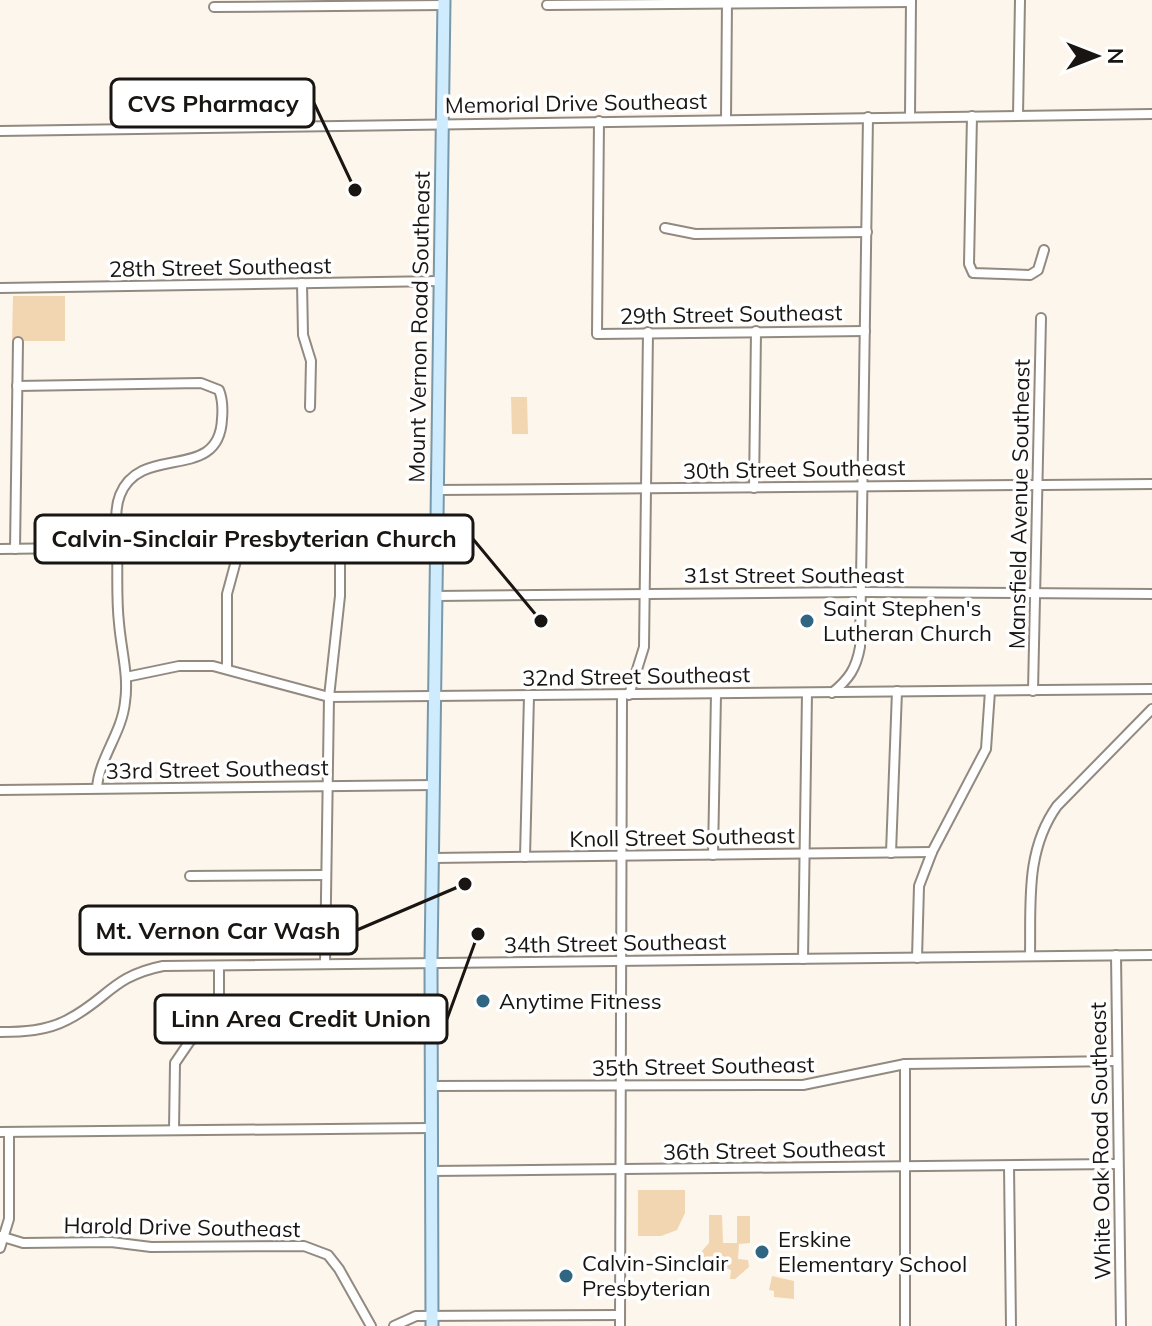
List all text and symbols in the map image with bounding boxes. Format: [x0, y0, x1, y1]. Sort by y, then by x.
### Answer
north arrow [1056, 16, 1136, 96]
text: N [1102, 48, 1130, 64]
callout: CVS Pharmacy [111, 79, 314, 127]
street label: Memorial Drive Southeast [445, 87, 708, 119]
text: CVS Pharmacy [127, 88, 300, 118]
street label: Mount Vernon Road Southeast [402, 171, 436, 483]
street label: 28th Street Southeast [108, 251, 332, 283]
street label: 29th Street Southeast [619, 298, 843, 330]
street label: Mansfield Avenue Southeast [1002, 358, 1036, 649]
street label: 30th Street Southeast [682, 453, 906, 485]
callout: Calvin-Sinclair Presbyterian Church [35, 515, 473, 563]
text: Calvin-Sinclair Presbyterian Church [51, 523, 457, 553]
street label: 31st Street Southeast [684, 561, 905, 589]
place label: Saint Stephen's Lutheran Church [823, 594, 992, 647]
marker: Saint Stephen's Lutheran Church [798, 612, 816, 630]
street label: 32nd Street Southeast [522, 660, 751, 692]
street label: 33rd Street Southeast [105, 753, 329, 785]
street label: Knoll Street Southeast [569, 821, 795, 853]
callout: Mt. Vernon Car Wash [80, 906, 357, 954]
text: Mt. Vernon Car Wash [96, 915, 340, 945]
street label: 34th Street Southeast [503, 927, 727, 959]
place label: Anytime Fitness [499, 987, 662, 1015]
marker: Anytime Fitness [474, 992, 492, 1010]
callout: Linn Area Credit Union [155, 995, 447, 1043]
street label: White Oak Road Southeast [1084, 1001, 1116, 1280]
text: Linn Area Credit Union [171, 1003, 431, 1033]
street label: 35th Street Southeast [591, 1050, 815, 1082]
street label: 36th Street Southeast [662, 1134, 886, 1166]
street label: Harold Drive Southeast [63, 1211, 301, 1243]
place label: Erskine Elementary School [778, 1225, 967, 1278]
marker: Erskine Elementary School [753, 1243, 771, 1261]
place label: Calvin-Sinclair Presbyterian [582, 1249, 728, 1302]
marker: Calvin-Sinclair Presbyterian [557, 1267, 575, 1285]

